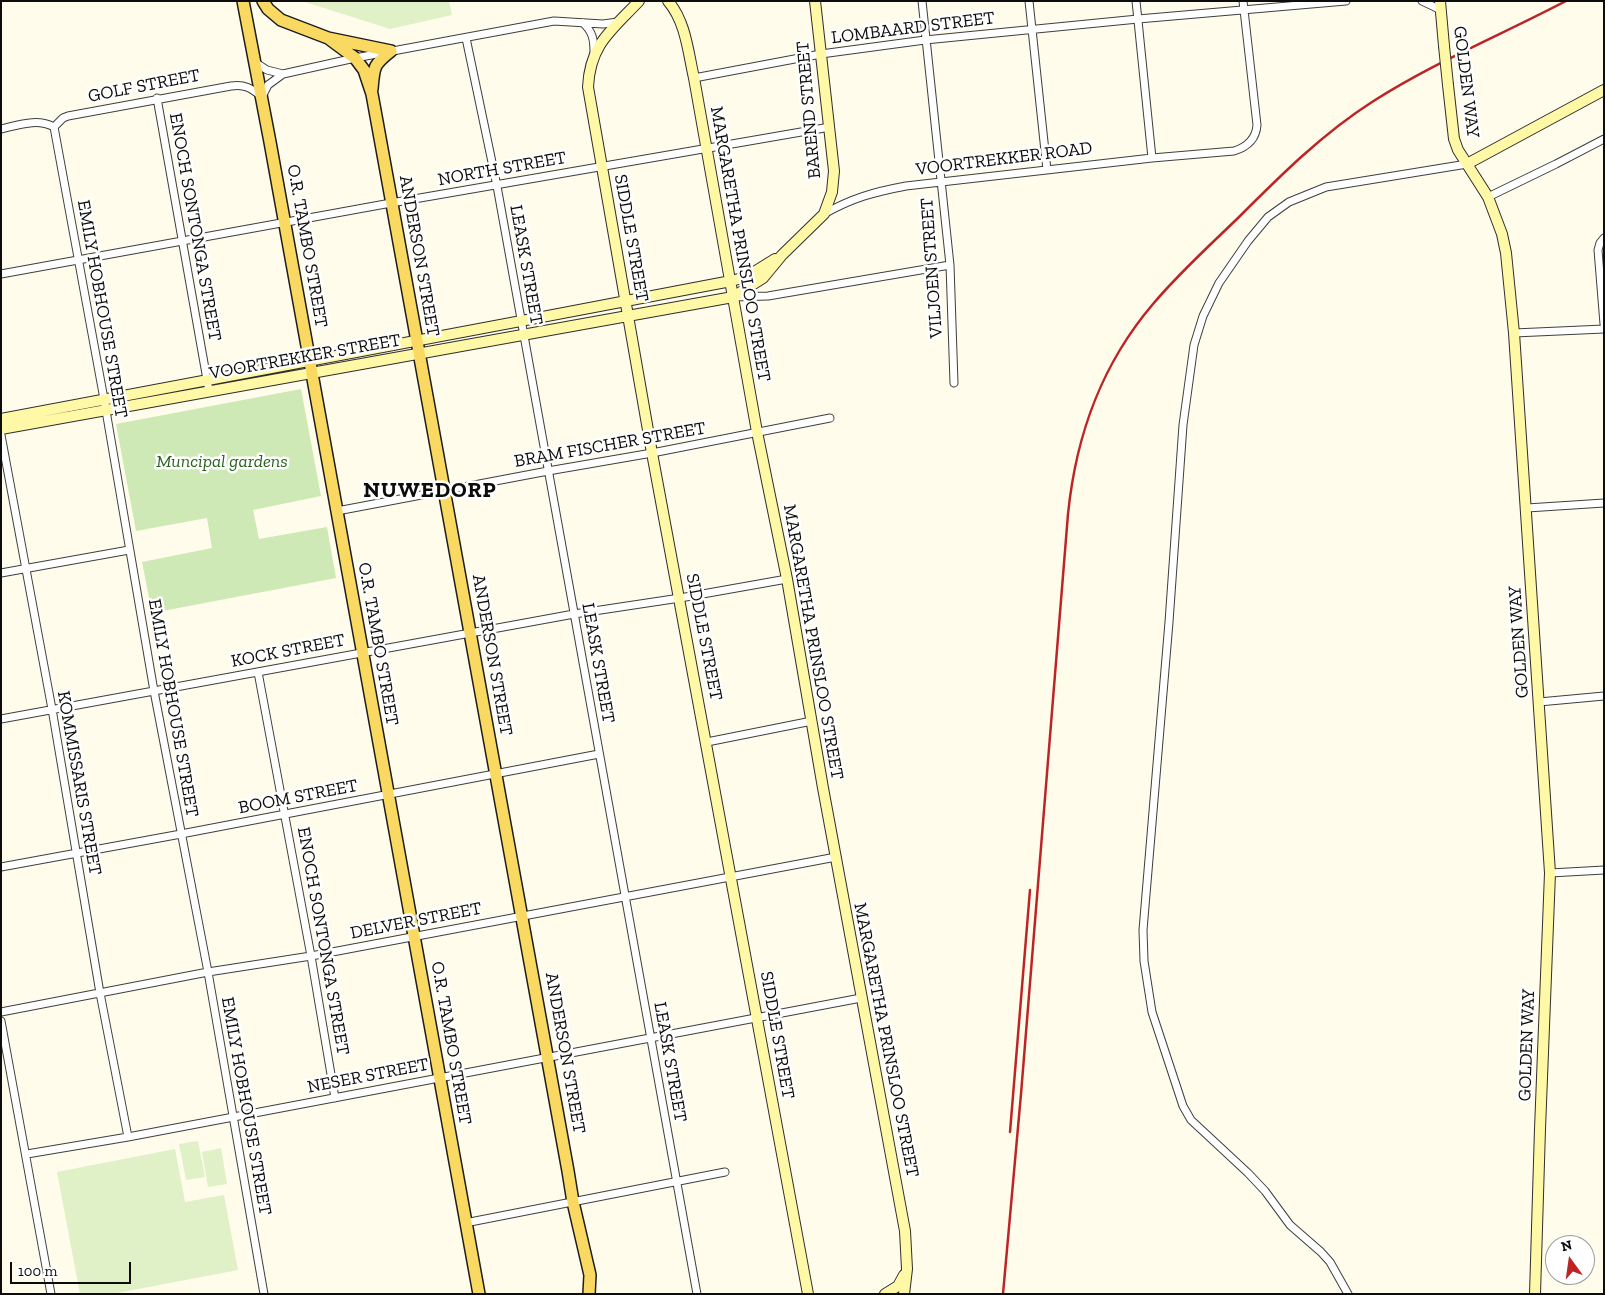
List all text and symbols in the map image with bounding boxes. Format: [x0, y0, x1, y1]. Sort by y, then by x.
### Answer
street label: LOMBAARD STREET [830, 7, 996, 49]
street label: GOLDEN WAY [1448, 25, 1484, 139]
street label: BAREND STREET [792, 40, 826, 180]
street label: GOLF STREET [86, 65, 202, 107]
street label: MARGARETHA PRINSLOO STREET [705, 105, 775, 383]
street label: ENOCH SONTONGA STREET [164, 111, 226, 343]
street label: VOORTREKKER ROAD [914, 137, 1094, 181]
street label: NORTH STREET [436, 147, 568, 191]
street label: O.R. TAMBO STREET [282, 163, 332, 329]
street label: SIDDLE STREET [609, 173, 653, 303]
street label: ANDERSON STREET [394, 174, 444, 338]
street label: VILJOEN STREET [916, 197, 948, 339]
street label: EMILY HOBHOUSE STREET [72, 198, 132, 420]
street label: LEASK STREET [505, 203, 547, 327]
street label: VOORTREKKER STREET [208, 330, 402, 384]
street label: BRAM FISCHER STREET [512, 418, 708, 472]
park label: Muncipal gardens [156, 451, 288, 473]
district label: NUWEDORP [362, 478, 498, 504]
street label: MARGARETHA PRINSLOO STREET [778, 503, 848, 781]
street label: O.R. TAMBO STREET [353, 561, 403, 727]
street label: SIDDLE STREET [681, 572, 727, 702]
street label: ANDERSON STREET [467, 573, 517, 737]
street label: GOLDEN WAY [1504, 585, 1534, 699]
street label: EMILY HOBHOUSE STREET [143, 597, 203, 819]
street label: LEASK STREET [577, 601, 619, 725]
street label: KOCK STREET [229, 629, 347, 673]
street label: KOMMISSARIS STREET [52, 689, 106, 877]
street label: BOOM STREET [237, 775, 359, 819]
street label: ENOCH SONTONGA STREET [292, 825, 354, 1057]
street label: DELVER STREET [349, 898, 483, 944]
street label: MARGARETHA PRINSLOO STREET [849, 901, 923, 1179]
street label: O.R. TAMBO STREET [426, 960, 476, 1126]
street label: SIDDLE STREET [755, 970, 799, 1100]
street label: ANDERSON STREET [540, 971, 590, 1135]
street label: GOLDEN WAY [1514, 988, 1540, 1102]
street label: EMILY HOBHOUSE STREET [216, 995, 276, 1217]
street label: LEASK STREET [649, 1000, 691, 1124]
street label: NESER STREET [305, 1054, 431, 1098]
north arrow [1545, 1235, 1595, 1285]
text: N [1559, 1236, 1574, 1255]
scale bar [12, 1252, 134, 1284]
text: 100 m [18, 1262, 57, 1280]

